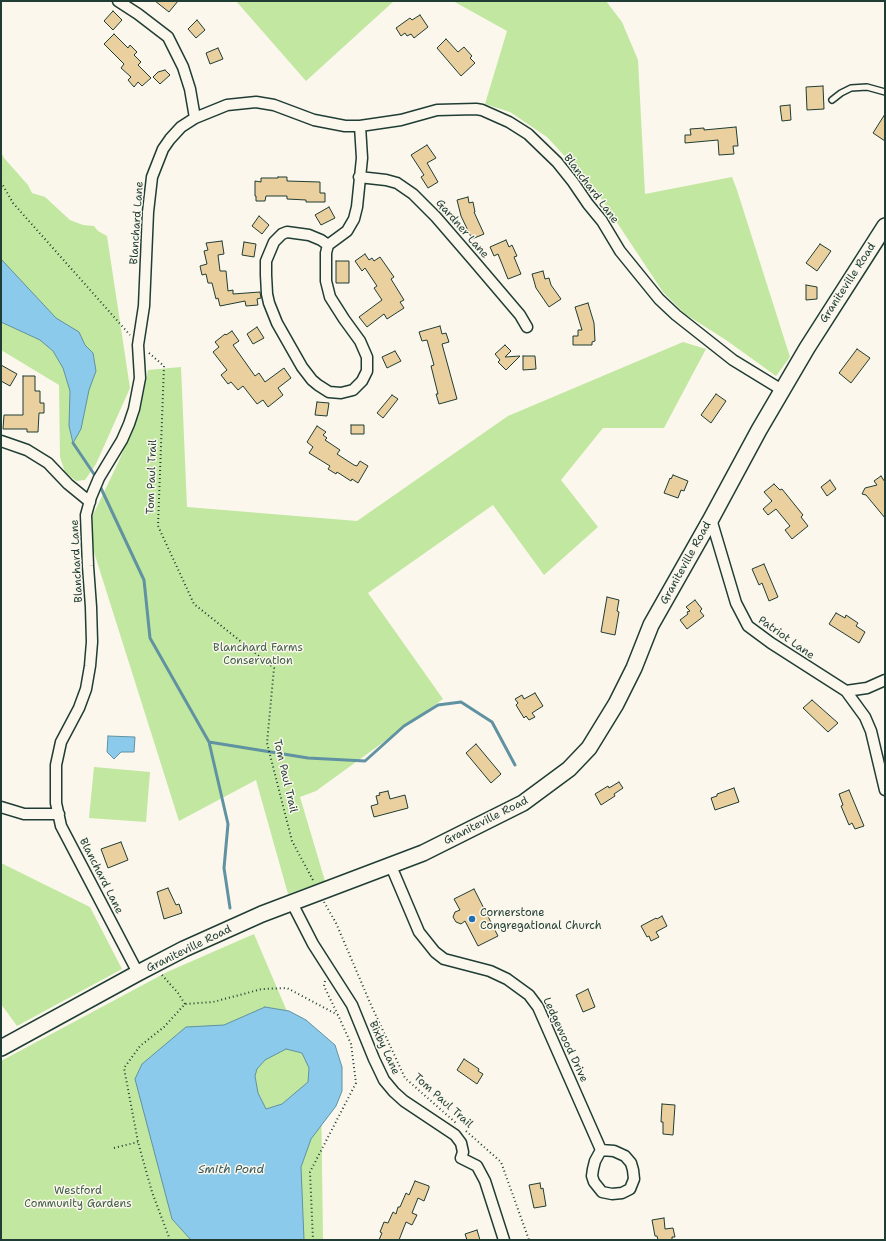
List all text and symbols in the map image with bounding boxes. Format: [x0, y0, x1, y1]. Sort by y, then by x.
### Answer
street label: Blanchard Lane [561, 152, 621, 226]
street label: Blanchard Lane [128, 181, 146, 265]
street label: Gardner Lane [433, 197, 491, 261]
street label: Graniteville Road [817, 241, 879, 325]
street label: Tom Paul Trail [144, 439, 160, 515]
street label: Blanchard Lane [68, 519, 86, 603]
street label: Graniteville Road [658, 519, 714, 607]
street label: Patriot Lane [755, 614, 817, 662]
park label: Blanchard Farms Conservation [213, 641, 303, 667]
street label: Tom Paul Trail [270, 738, 300, 814]
street label: Graniteville Road [442, 794, 530, 848]
street label: Blanchard Lane [76, 836, 126, 916]
place label: Cornerstone Congregational Church [480, 906, 602, 932]
marker: Cornerstone Congregational Church [467, 914, 477, 924]
street label: Graniteville Road [144, 923, 234, 975]
street label: Ledgewood Drive [540, 996, 590, 1084]
street label: Bixby Lane [366, 1019, 402, 1077]
street label: Tom Paul Trail [411, 1071, 475, 1131]
water label: Smith Pond [198, 1163, 264, 1177]
park label: Westford Community Gardens [24, 1184, 132, 1210]

